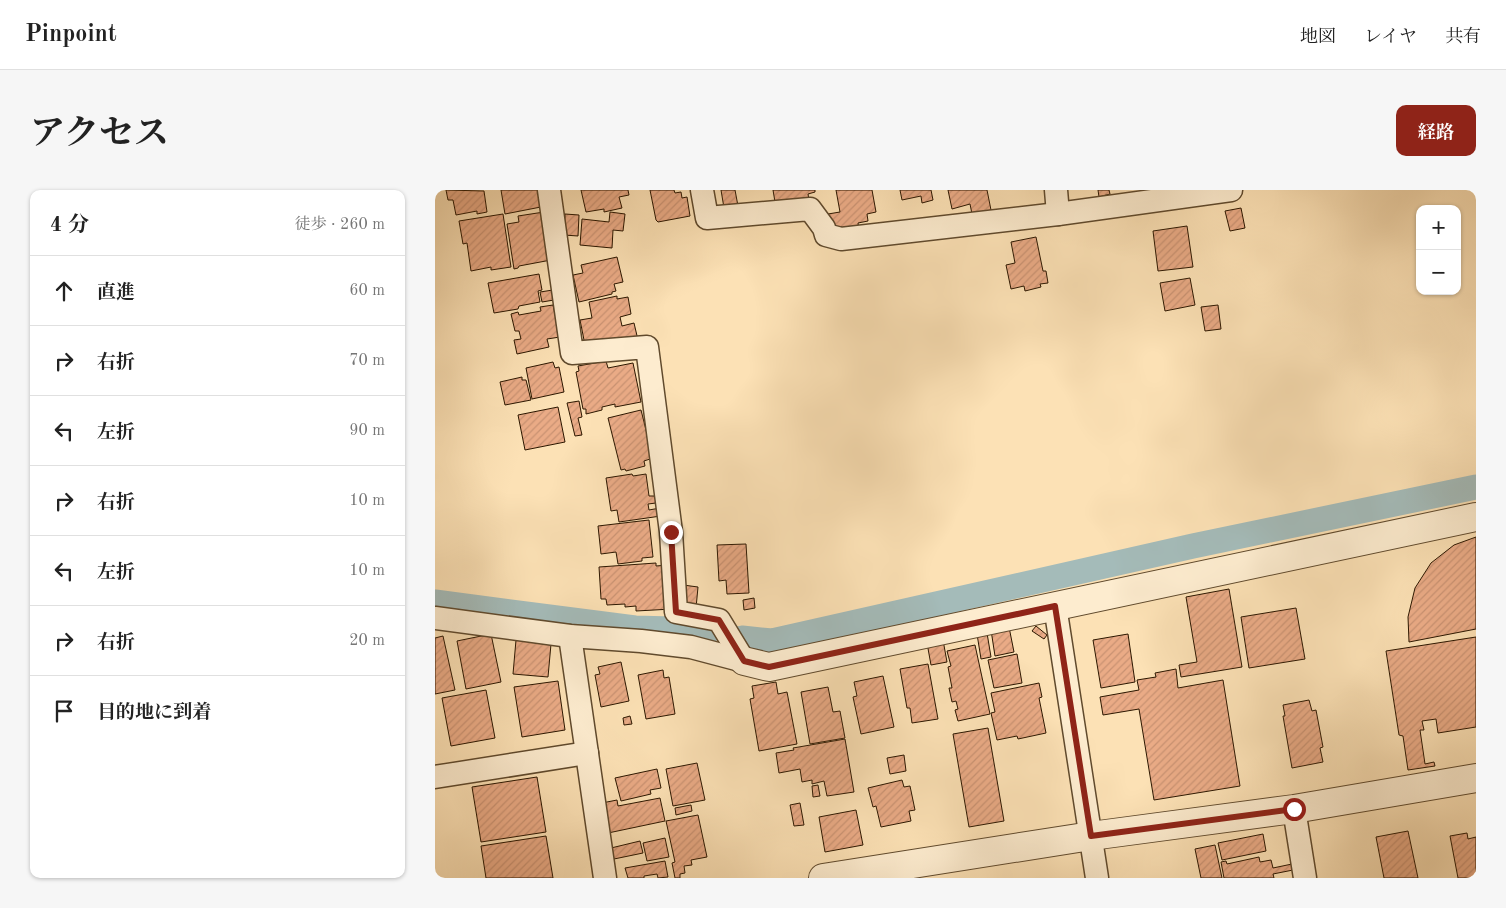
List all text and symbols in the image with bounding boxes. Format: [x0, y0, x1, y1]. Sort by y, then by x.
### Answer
text: Pinpoint [25, 23, 117, 47]
text: 地図 [1300, 28, 1336, 46]
text: レイヤ [1364, 28, 1417, 46]
text: 共有 [1445, 28, 1481, 46]
button: 経路 [1396, 105, 1476, 156]
text: アクセス [30, 117, 169, 152]
map controls [1416, 205, 1461, 295]
button: + [1416, 205, 1461, 250]
text: 4 分 [50, 215, 89, 236]
text: 徒歩 · 260 m [295, 217, 385, 233]
button: − [1416, 250, 1461, 295]
icon: ahead [50, 277, 78, 305]
text: 60 m [349, 283, 385, 299]
text: 直進 [97, 284, 135, 303]
icon: right [50, 347, 78, 375]
text: 70 m [349, 353, 385, 369]
text: 右折 [97, 354, 135, 373]
icon: left [50, 417, 78, 445]
text: 90 m [349, 423, 385, 439]
text: 左折 [97, 424, 135, 443]
icon: right [50, 487, 78, 515]
text: 10 m [349, 493, 385, 509]
text: 右折 [97, 494, 135, 513]
route end [660, 521, 683, 544]
icon: left [50, 557, 78, 585]
text: 10 m [349, 563, 385, 579]
text: 左折 [97, 564, 135, 583]
icon: right [50, 627, 78, 655]
text: 20 m [349, 633, 385, 649]
text: 右折 [97, 634, 135, 653]
icon: arrive [50, 697, 78, 725]
text: 目的地に到着 [97, 704, 211, 723]
route start [1283, 798, 1306, 821]

